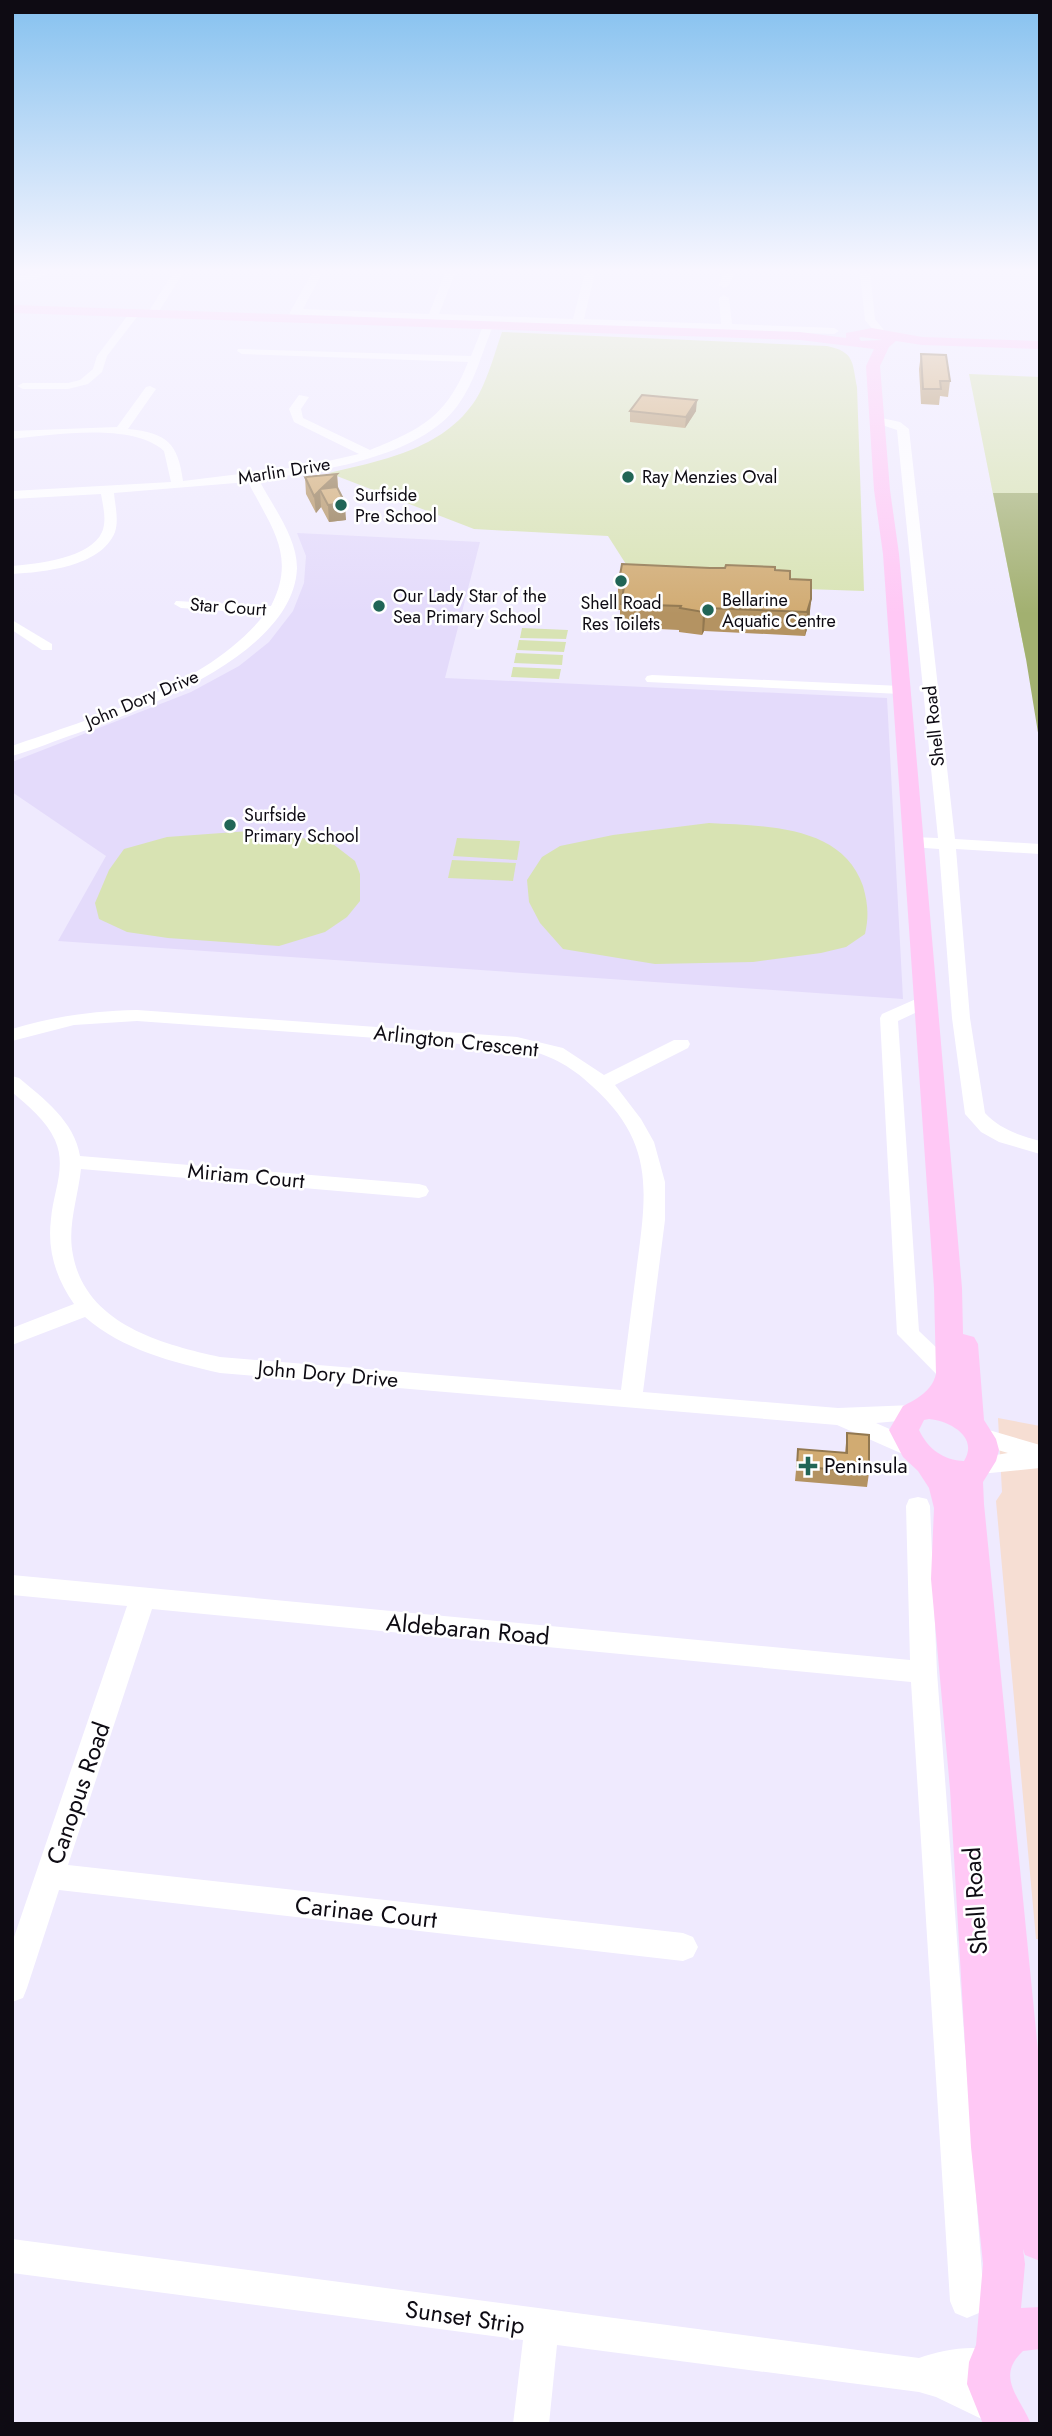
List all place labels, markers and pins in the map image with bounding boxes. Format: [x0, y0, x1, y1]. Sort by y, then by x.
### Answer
place label: Ray Menzies Oval [642, 464, 777, 490]
marker: Ray Menzies Oval [620, 469, 636, 485]
place label: Surfside Pre School [355, 482, 437, 529]
marker: Surfside Pre School [333, 497, 349, 513]
marker: Shell Road Res Toilets [613, 573, 629, 589]
place label: Our Lady Star of the Sea Primary School [393, 583, 546, 630]
place label: Bellarine Aquatic Centre [722, 587, 836, 634]
place label: Shell Road Res Toilets [580, 590, 662, 637]
marker: Our Lady Star of the Sea Primary School [371, 598, 387, 614]
marker: Bellarine Aquatic Centre [700, 602, 716, 618]
place label: Surfside Primary School [244, 802, 359, 849]
marker: Surfside Primary School [222, 817, 238, 833]
place label: Peninsula [824, 1451, 908, 1481]
marker: Peninsula [798, 1456, 818, 1476]

